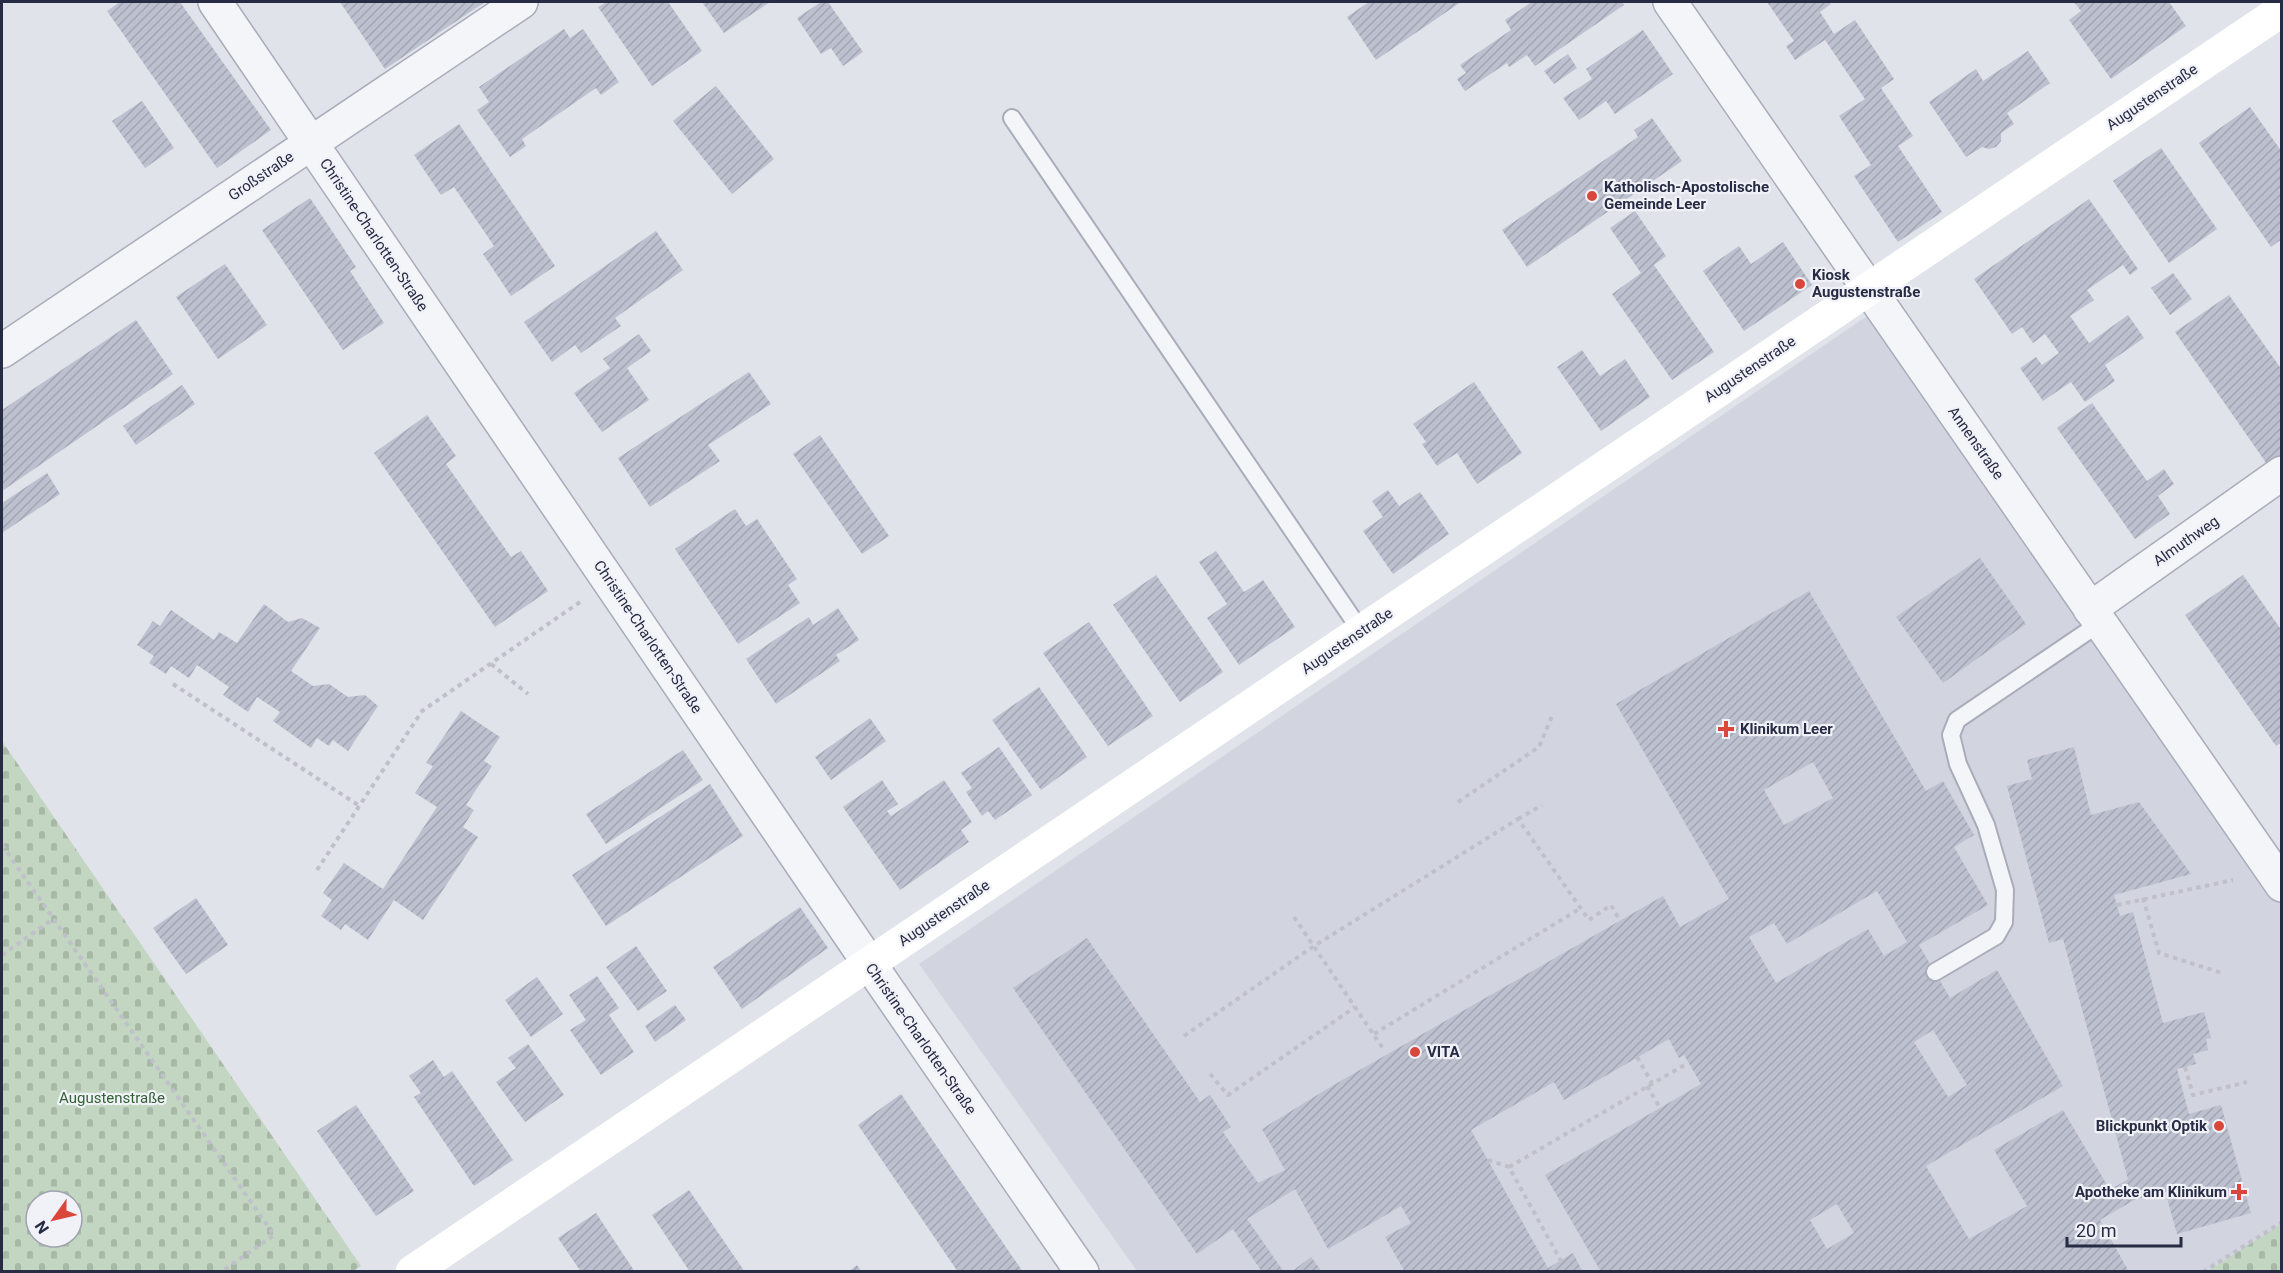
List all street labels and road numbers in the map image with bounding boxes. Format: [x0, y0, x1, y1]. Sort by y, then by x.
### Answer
street label: Augustenstraße [2103, 60, 2201, 134]
street label: Großstraße [225, 148, 297, 204]
street label: Christine-Charlotten-Straße [316, 155, 432, 315]
street label: Augustenstraße [1701, 332, 1799, 406]
street label: Annenstraße [1944, 403, 2008, 483]
street label: Almuthweg [2150, 512, 2222, 570]
street label: Christine-Charlotten-Straße [590, 557, 706, 717]
street label: Augustenstraße [1298, 604, 1396, 678]
street label: Augustenstraße [895, 876, 993, 950]
street label: Christine-Charlotten-Straße [862, 960, 980, 1118]

